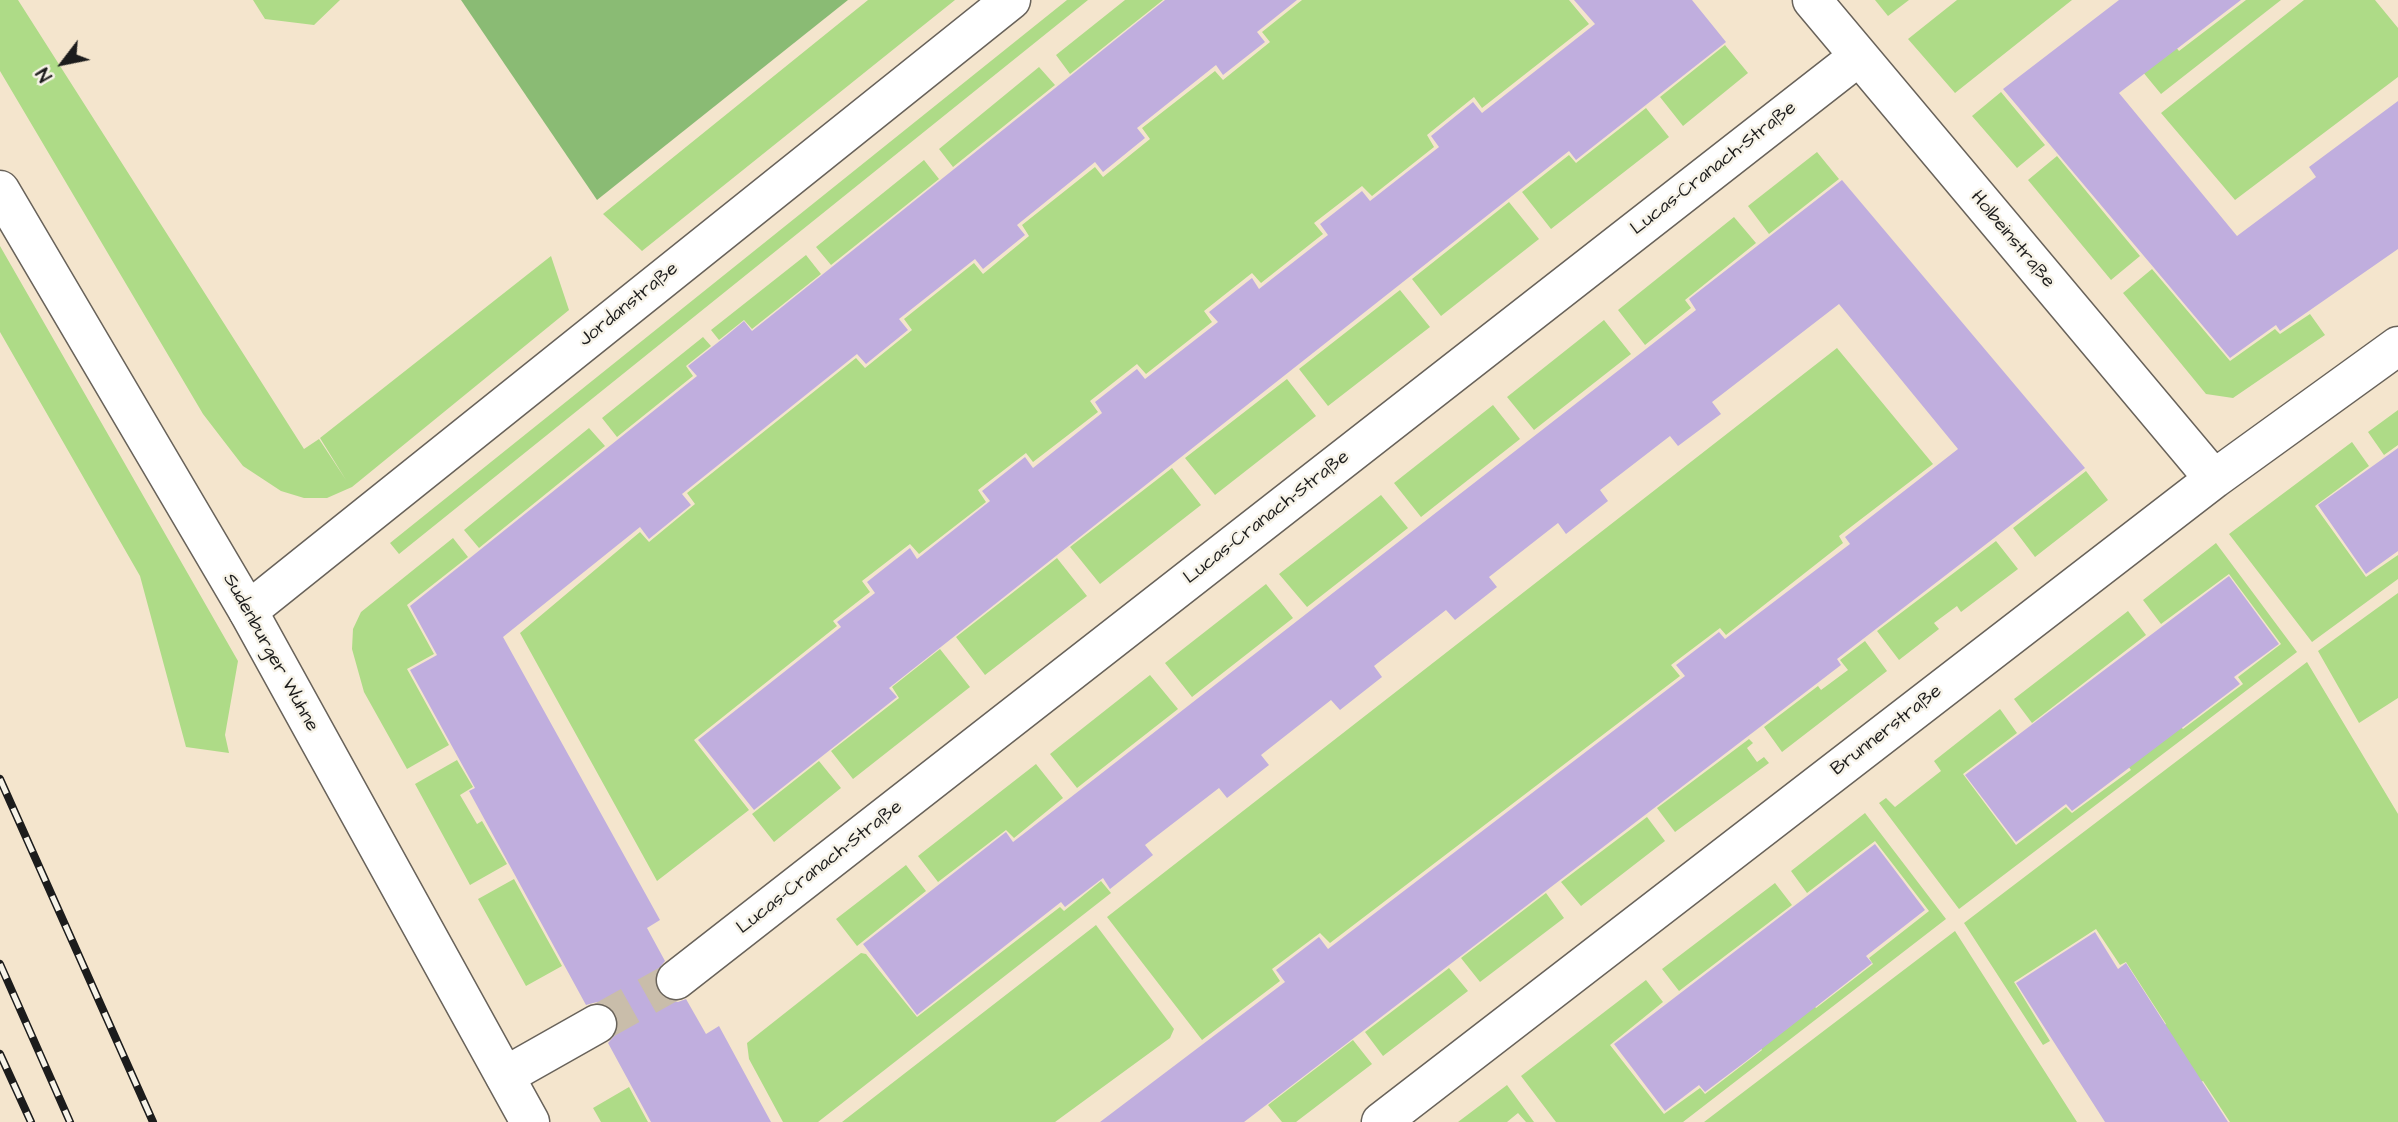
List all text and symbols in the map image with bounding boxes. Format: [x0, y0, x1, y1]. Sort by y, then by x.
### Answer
north arrow [28, 28, 98, 98]
text: N [30, 62, 59, 87]
street label: Lucas-Cranach-Straße [1627, 97, 1801, 241]
street label: Holbeinstraße [1965, 187, 2059, 293]
street label: Jordanstraße [575, 258, 683, 352]
street label: Lucas-Cranach-Straße [1180, 446, 1354, 590]
street label: Sudenburger Wuhne [217, 570, 323, 736]
street label: Brunnerstraße [1827, 681, 1947, 781]
street label: Lucas-Cranach-Straße [733, 796, 907, 940]

